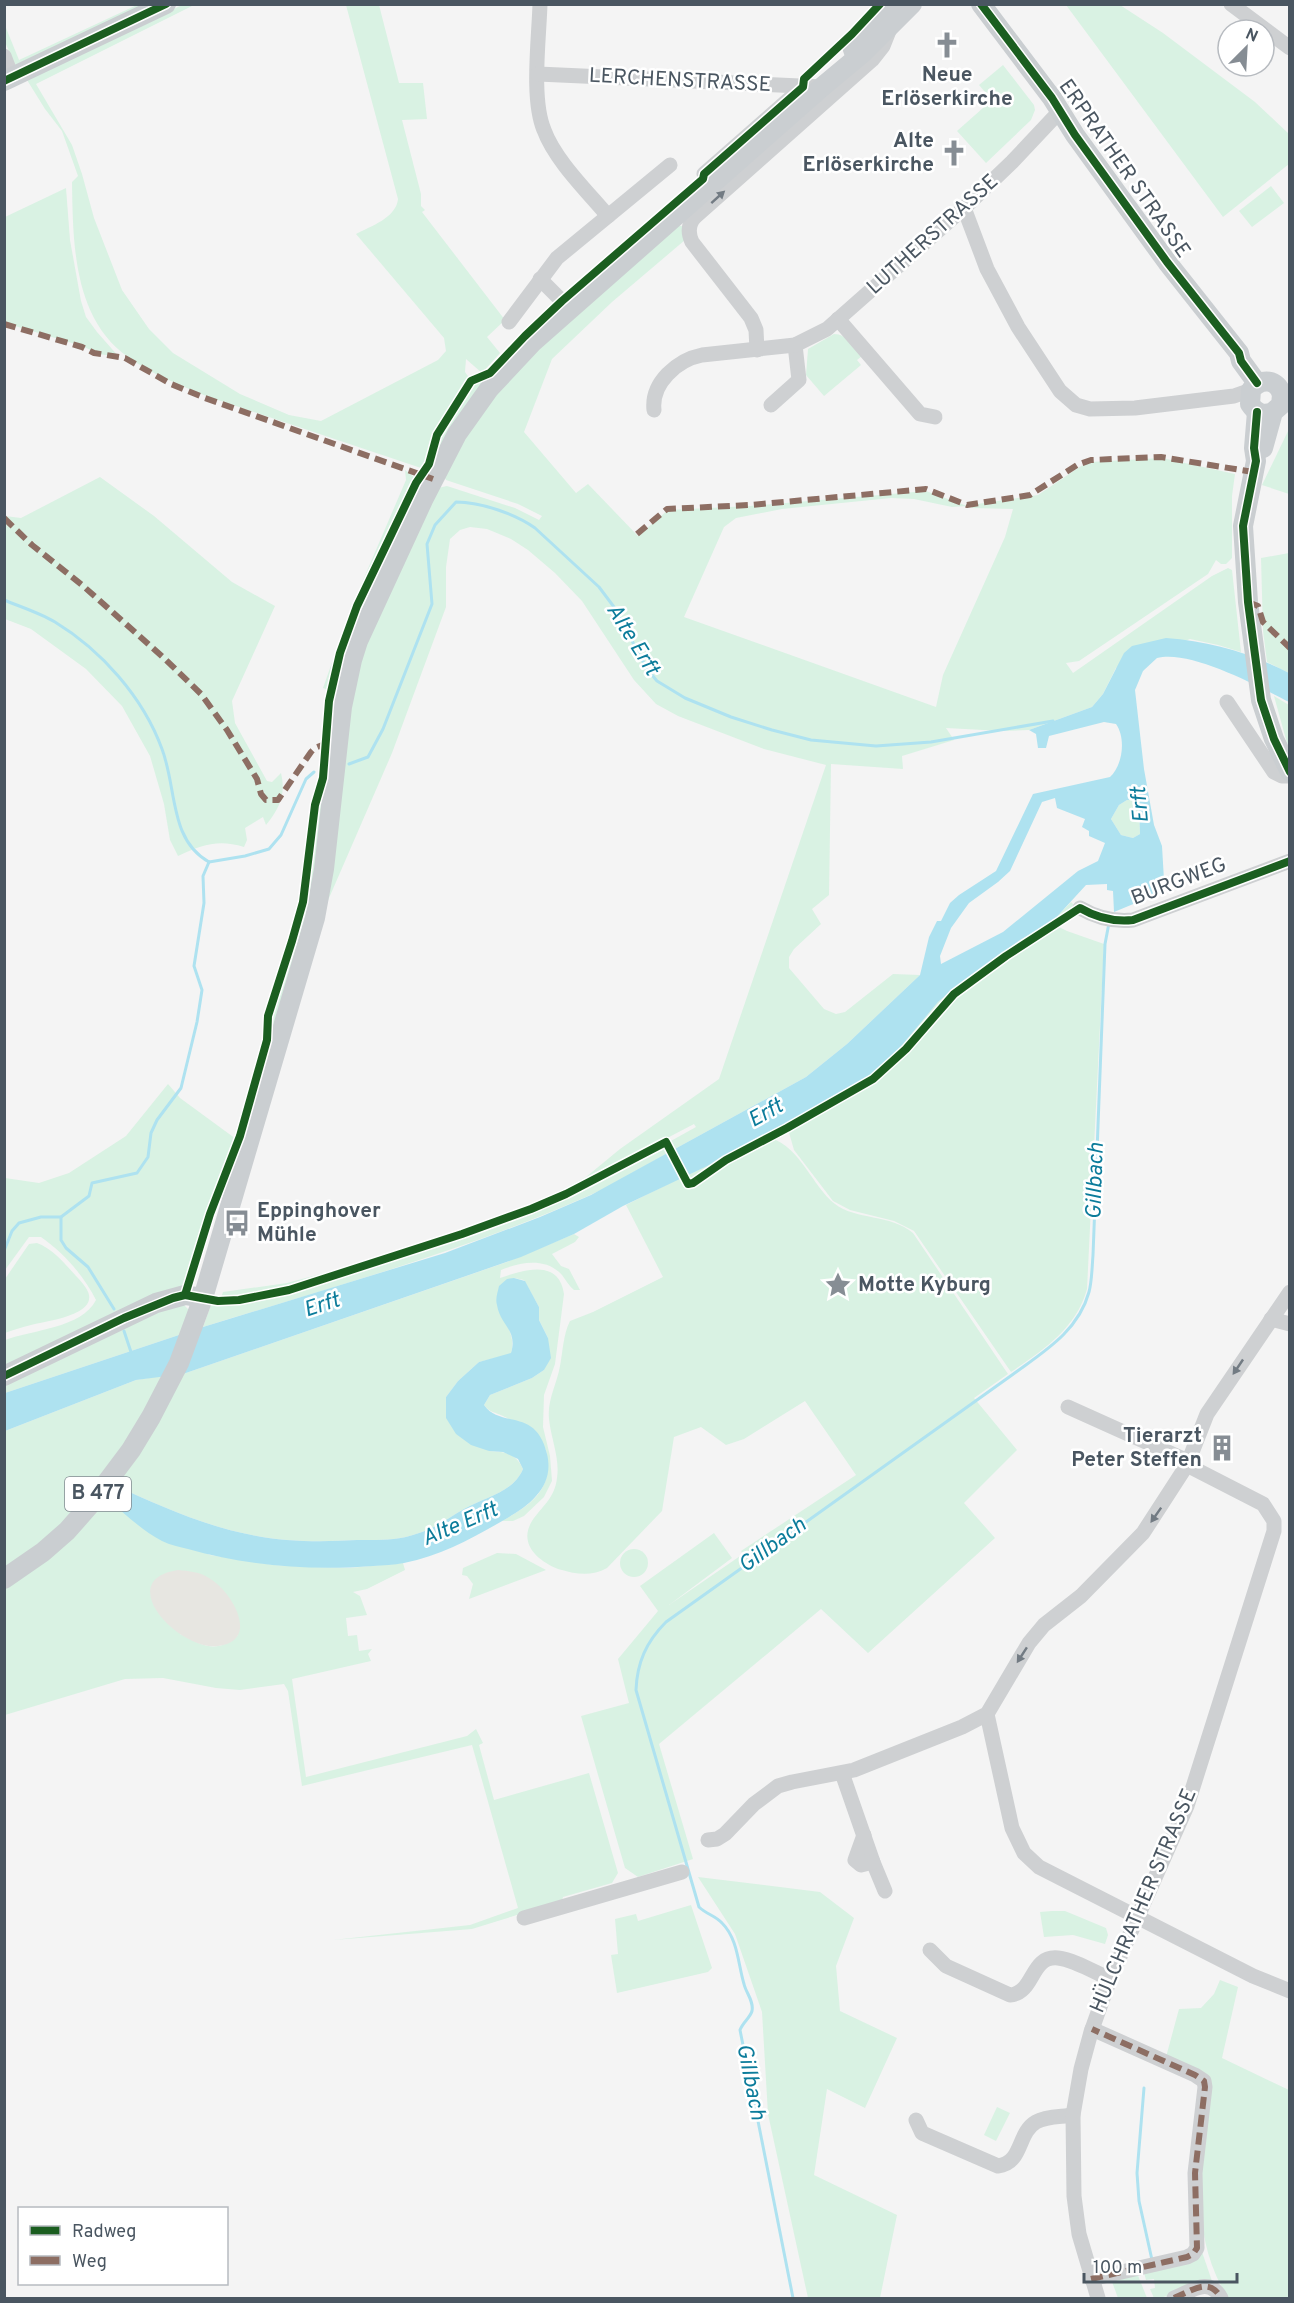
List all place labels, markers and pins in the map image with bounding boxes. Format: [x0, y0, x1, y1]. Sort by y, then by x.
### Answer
church icon: Neue Erlöserkirche [932, 30, 962, 60]
place label: Neue Erlöserkirche [881, 62, 1013, 113]
place label: Alte Erlöserkirche [803, 128, 934, 179]
church icon: Alte Erlöserkirche [939, 138, 969, 168]
place label: Eppinghover Mühle [257, 1198, 381, 1249]
bus stop icon: Eppinghover Mühle [222, 1208, 252, 1238]
place icon: Motte Kyburg [823, 1270, 853, 1300]
place label: Motte Kyburg [858, 1272, 991, 1299]
place label: Tierarzt Peter Steffen [1071, 1423, 1202, 1474]
building icon: Tierarzt Peter Steffen [1207, 1433, 1237, 1463]

